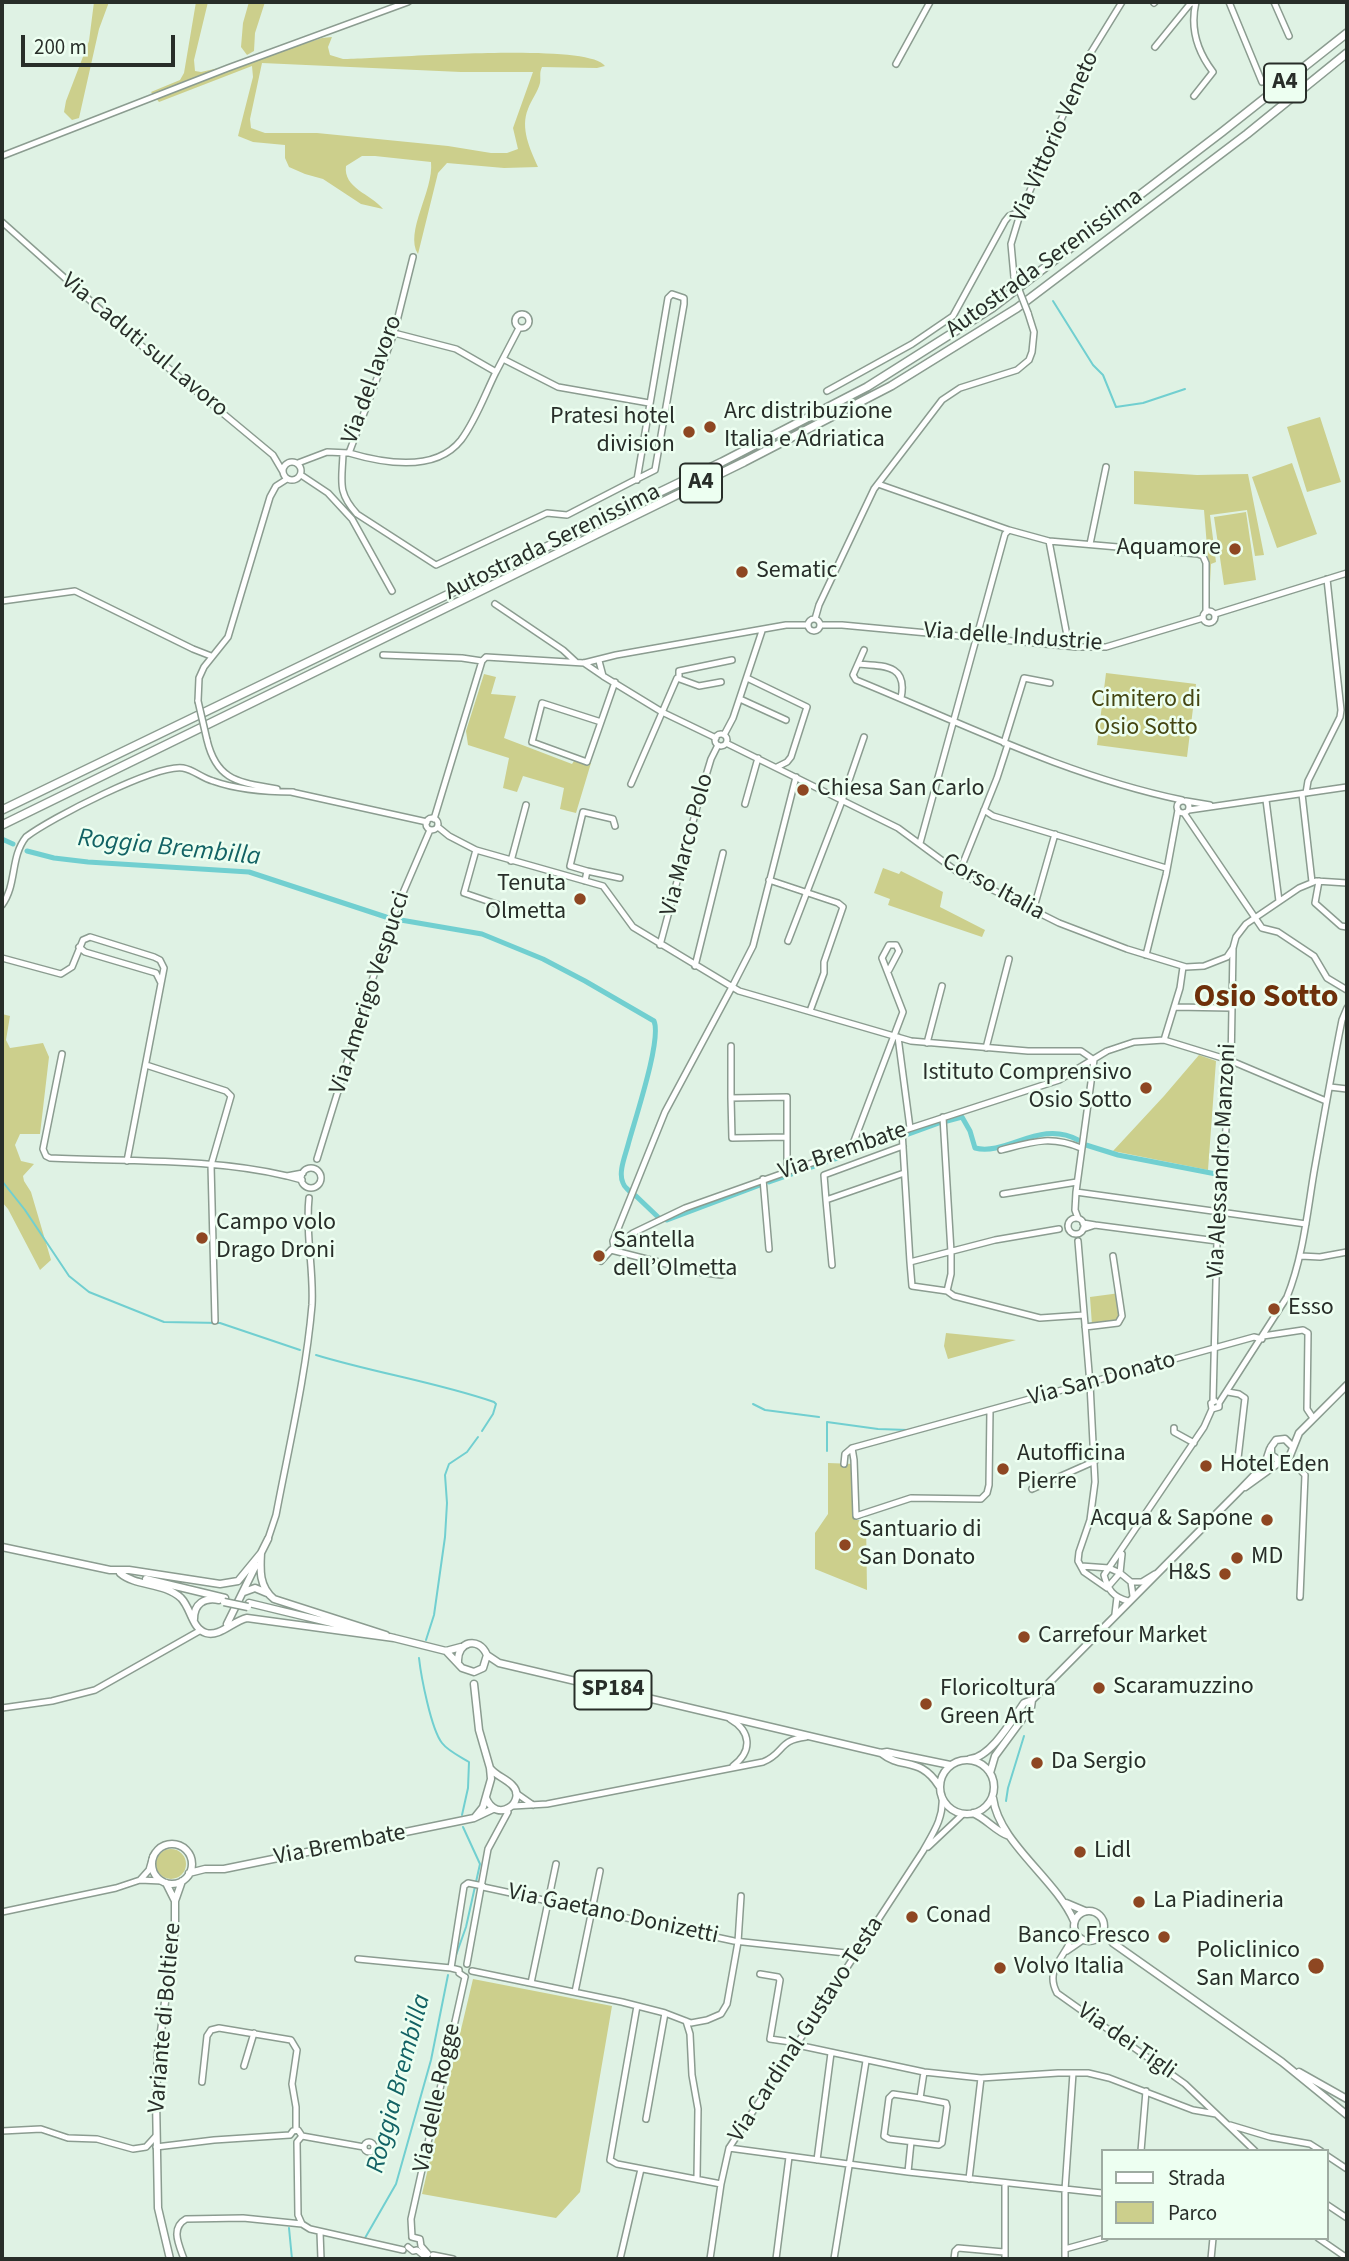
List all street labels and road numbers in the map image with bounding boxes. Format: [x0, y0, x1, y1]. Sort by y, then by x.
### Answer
street label: Via Vittorio Veneto [1006, 47, 1106, 227]
road number: A4 [1264, 64, 1306, 102]
street label: Autostrada Serenissima [941, 183, 1149, 345]
street label: Via Caduti sul Lavoro [55, 268, 233, 424]
street label: Via del lavoro [336, 312, 410, 448]
road number: A4 [680, 463, 722, 503]
street label: Autostrada Serenissima [441, 478, 665, 608]
street label: Via delle Industrie [923, 617, 1103, 659]
street label: Via Marco Polo [655, 771, 721, 919]
street label: Corso Italia [937, 848, 1049, 928]
street label: Via Amerigo Vespucci [325, 888, 417, 1098]
street label: Via Alessandro Manzoni [1202, 1043, 1244, 1279]
street label: Via Brembate [775, 1117, 911, 1187]
street label: Via San Donato [1025, 1346, 1179, 1414]
road number: SP184 [574, 1670, 652, 1709]
street label: Via Brembate [272, 1819, 408, 1873]
street label: Via Gaetano Donizetti [505, 1879, 721, 1951]
street label: Via Cardinal Gustavo Testa [723, 1912, 891, 2148]
street label: Variante di Boltiere [143, 1922, 189, 2114]
street label: Via dei Tigli [1071, 1998, 1181, 2086]
street label: Via delle Rogge [408, 2021, 468, 2175]

